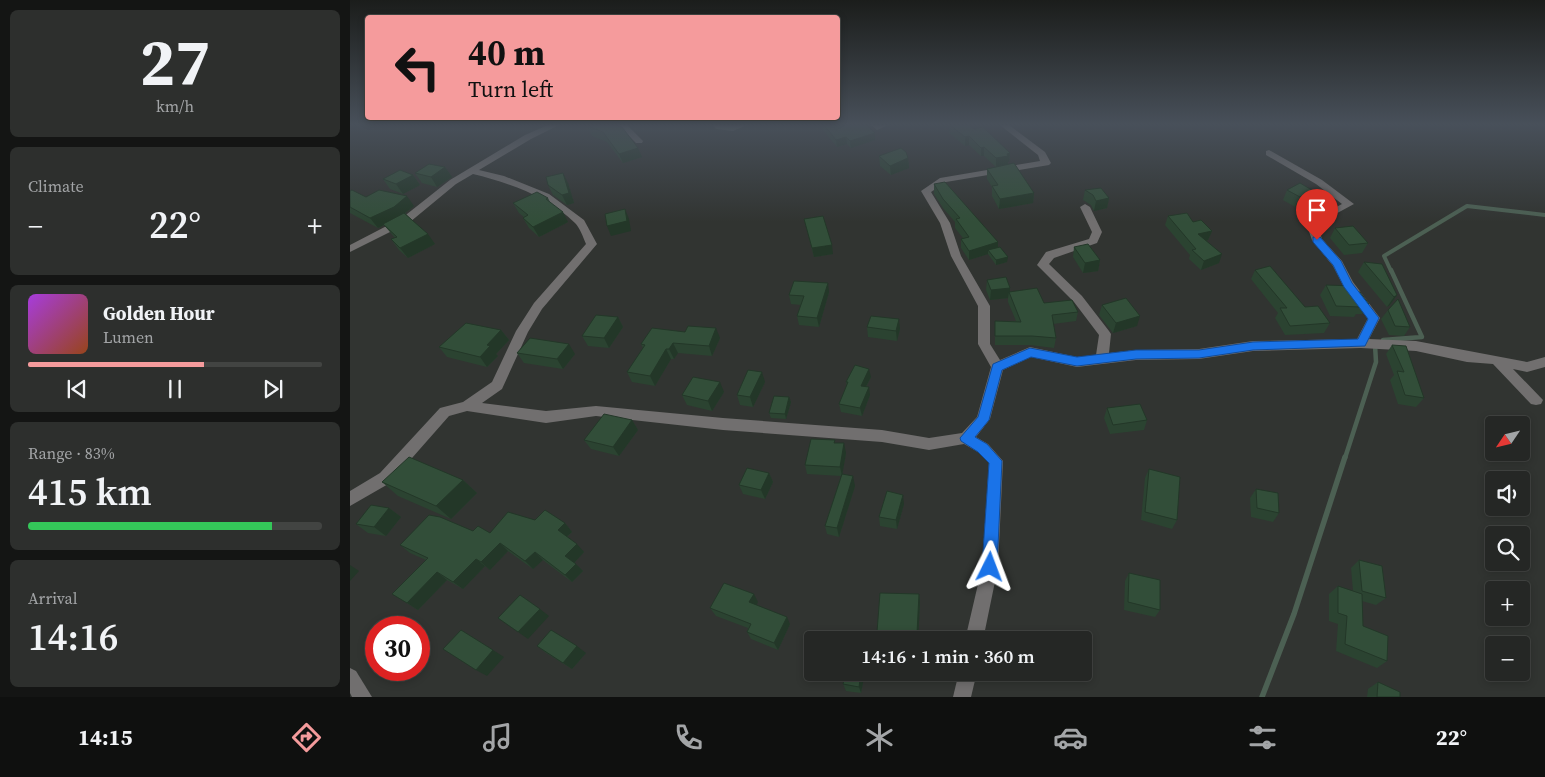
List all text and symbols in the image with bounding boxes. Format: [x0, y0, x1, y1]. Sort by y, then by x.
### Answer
text: 27 [140, 18, 210, 107]
text: 40 m [468, 29, 545, 77]
icon: left [385, 35, 450, 100]
text: Turn left [468, 74, 553, 104]
text: km/h [156, 95, 194, 117]
text: Climate [28, 175, 84, 197]
pin [1296, 189, 1338, 240]
icon: arrive [1303, 196, 1331, 224]
text: 22° [149, 199, 201, 251]
text: − [28, 207, 43, 245]
text: + [307, 207, 322, 245]
text: Golden Hour [103, 300, 215, 326]
text: Lumen [103, 326, 154, 348]
icon: previous [63, 375, 91, 403]
icon: pause [161, 375, 189, 403]
icon: next [259, 375, 287, 403]
north arrow [1485, 416, 1530, 461]
map controls [1485, 416, 1530, 681]
text: Range · 83% [28, 442, 115, 464]
text: 415 km [28, 466, 152, 518]
button: sound [1485, 471, 1530, 516]
button: search [1485, 526, 1530, 571]
position arrow [963, 540, 1015, 592]
button: + [1485, 581, 1530, 626]
text: Arrival [28, 587, 77, 609]
text: 14:16 [28, 611, 118, 663]
speed limit sign: 30 [365, 616, 430, 681]
button: − [1485, 636, 1530, 681]
text: 14:16 · 1 min · 360 m [861, 643, 1035, 669]
icon: directions [289, 720, 324, 755]
icon: music [480, 720, 515, 755]
icon: phone [671, 720, 706, 755]
icon: climate [862, 720, 897, 755]
icon: car [1053, 720, 1088, 755]
icon: filters [1245, 720, 1280, 755]
text: 14:15 [78, 722, 132, 752]
text: 22° [1436, 722, 1467, 752]

